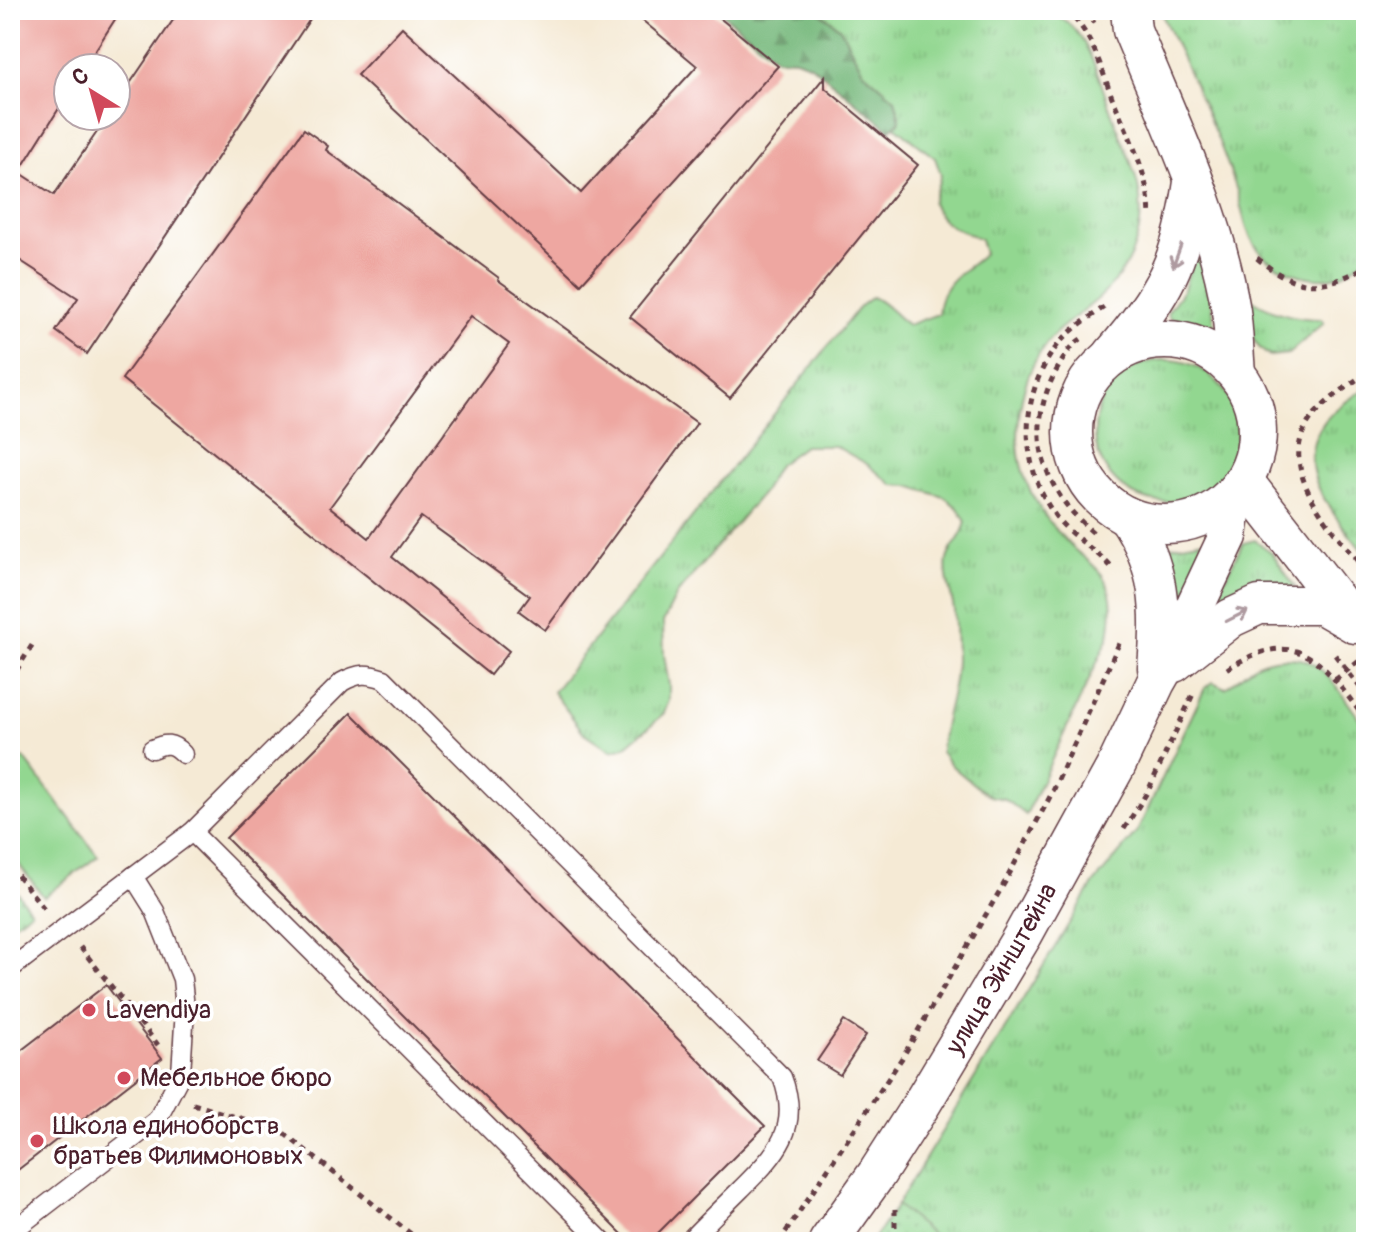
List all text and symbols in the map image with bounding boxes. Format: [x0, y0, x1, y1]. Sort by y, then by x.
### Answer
north arrow [52, 52, 132, 132]
text: С [67, 61, 95, 92]
one-way arrow [1169, 243, 1183, 268]
one-way arrow [1225, 607, 1248, 623]
street label: улица Эйнштейна [939, 878, 1064, 1061]
place label: Lavendiya [105, 994, 211, 1026]
marker: Lavendiya [80, 1001, 98, 1019]
place label: Мебельное бюро [140, 1062, 332, 1094]
marker: Мебельное бюро [115, 1069, 133, 1087]
place label: Школа единоборств братьев Филимоновых [53, 1110, 303, 1172]
marker: Школа единоборств братьев Филимоновых [28, 1132, 46, 1150]

